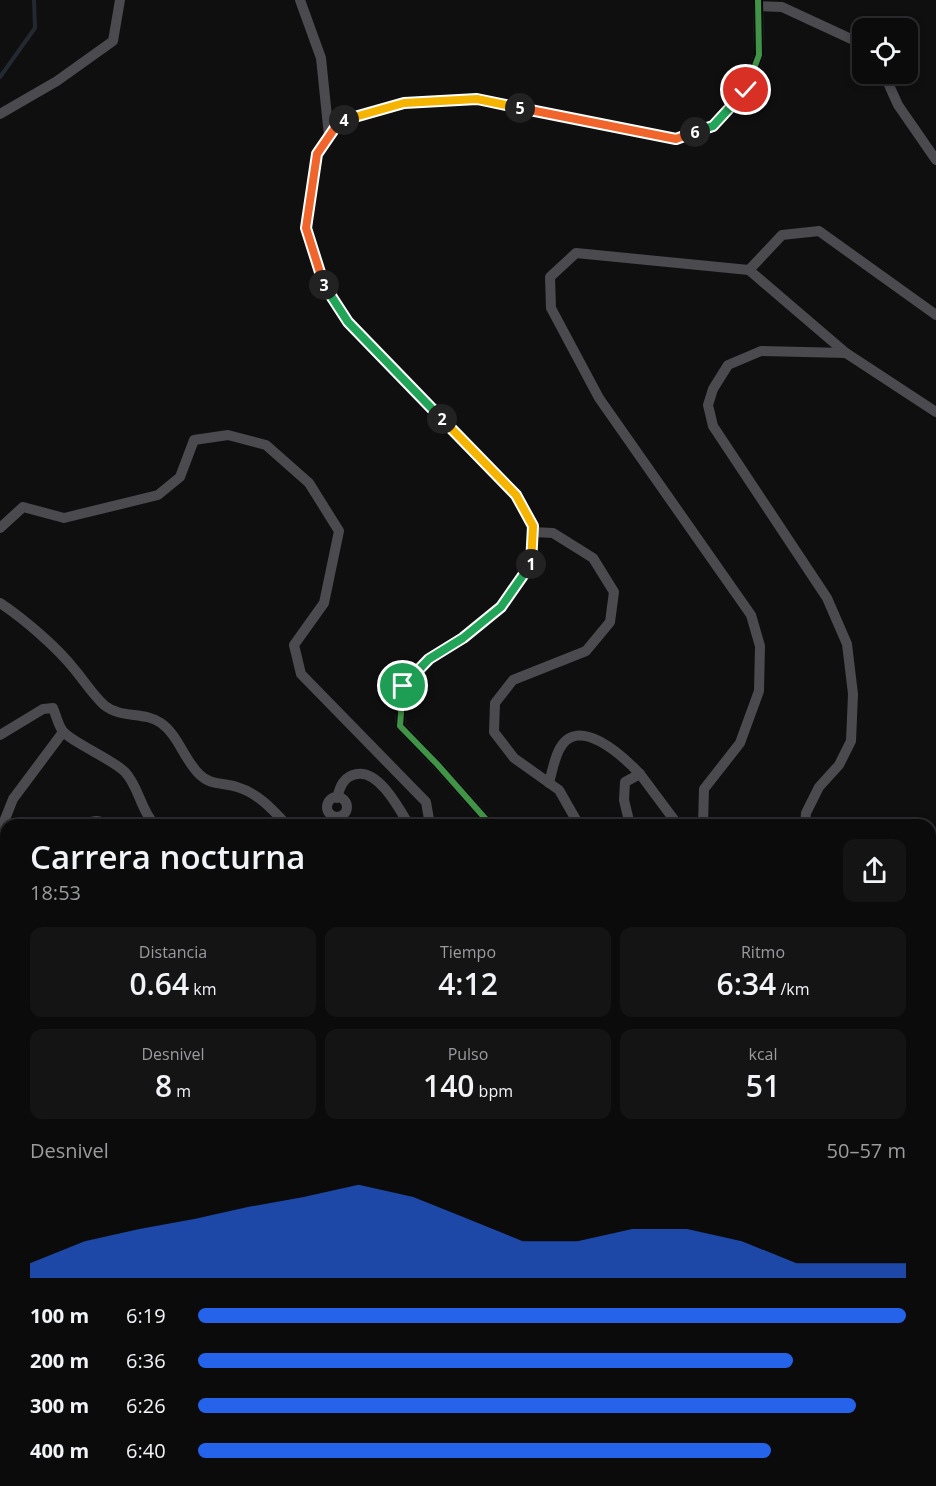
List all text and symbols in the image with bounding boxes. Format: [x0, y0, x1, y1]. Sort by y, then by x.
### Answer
map controls [852, 18, 918, 84]
button: locate [852, 18, 918, 84]
pin [720, 64, 771, 115]
icon: check [729, 73, 762, 106]
pin: 5 [505, 93, 535, 123]
text: 5 [515, 97, 525, 119]
pin: 4 [329, 105, 359, 135]
text: 4 [339, 109, 349, 131]
pin: 6 [680, 117, 710, 147]
text: 6 [690, 121, 700, 143]
pin: 3 [309, 270, 339, 300]
text: 3 [319, 274, 329, 296]
pin: 2 [427, 404, 457, 434]
text: 2 [437, 408, 447, 430]
pin: 1 [516, 549, 546, 579]
text: 1 [526, 553, 536, 575]
pin [377, 660, 428, 711]
icon: arrive [386, 669, 419, 702]
text: Carrera nocturna [30, 834, 305, 879]
button: share [843, 839, 906, 902]
text: 18:53 [30, 879, 81, 906]
text: Distancia [139, 941, 207, 963]
text: Tiempo [440, 941, 496, 963]
text: Ritmo [741, 941, 785, 963]
text: 0.64 [129, 963, 189, 1004]
text: 4:12 [438, 963, 498, 1004]
text: 6:34 [717, 963, 776, 1004]
text: km [189, 978, 217, 1000]
text: /km [776, 978, 809, 1000]
text: Desnivel [141, 1043, 205, 1065]
text: Pulso [448, 1043, 488, 1065]
text: kcal [749, 1043, 778, 1065]
text: 8 [155, 1065, 172, 1106]
text: 140 [423, 1065, 474, 1106]
text: 51 [746, 1065, 780, 1106]
text: m [172, 1080, 191, 1102]
text: bpm [474, 1080, 513, 1102]
text: Desnivel [30, 1137, 109, 1164]
text: 50–57 m [827, 1137, 906, 1164]
text: 100 m [30, 1302, 89, 1329]
text: 6:19 [126, 1302, 166, 1329]
text: 200 m [30, 1347, 89, 1374]
text: 6:36 [126, 1347, 166, 1374]
text: 300 m [30, 1392, 89, 1419]
text: 6:26 [126, 1392, 166, 1419]
text: 400 m [30, 1437, 89, 1464]
text: 6:40 [126, 1437, 166, 1464]

